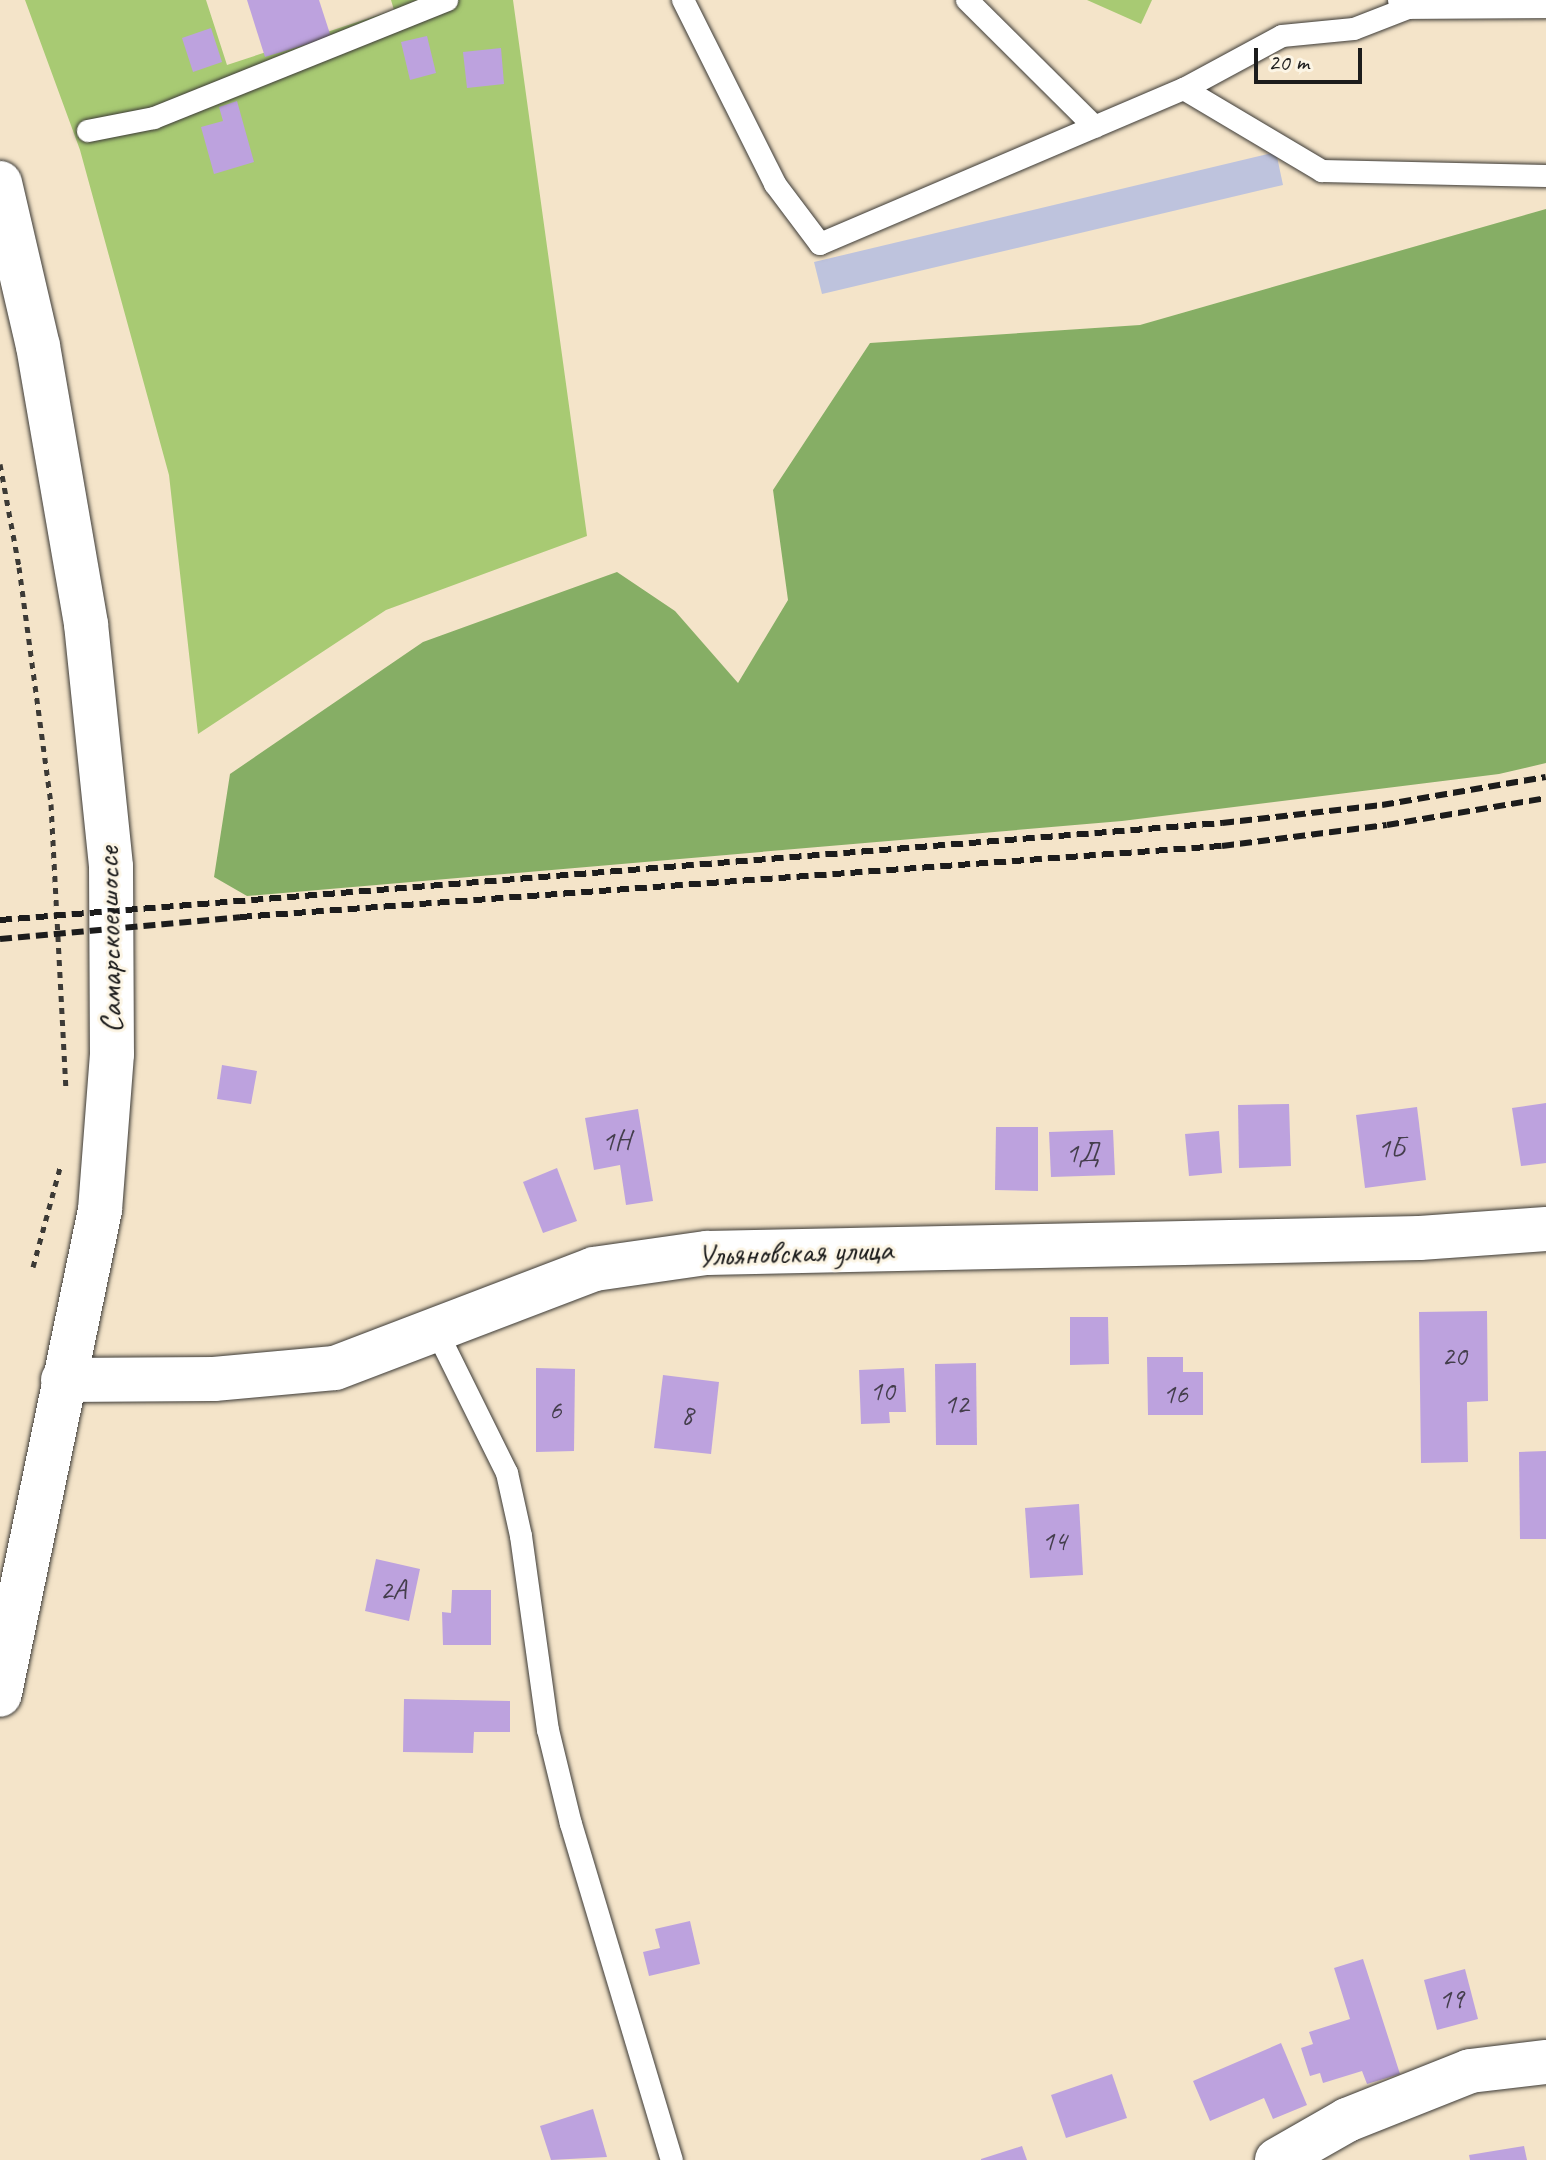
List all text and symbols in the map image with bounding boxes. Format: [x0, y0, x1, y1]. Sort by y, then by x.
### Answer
scale bar [1258, 32, 1366, 82]
text: 20 m [1268, 47, 1309, 77]
street label: Самарское шоссе [89, 846, 131, 1034]
house number: 1Н [602, 1124, 630, 1158]
house number: 1Б [1378, 1131, 1404, 1165]
house number: 1Д [1066, 1136, 1098, 1170]
street label: Ульяновская улица [696, 1230, 894, 1276]
house number: 20 [1441, 1339, 1467, 1373]
house number: 10 [869, 1374, 895, 1408]
house number: 16 [1162, 1377, 1188, 1411]
house number: 12 [943, 1387, 969, 1421]
house number: 6 [549, 1393, 561, 1427]
house number: 8 [681, 1398, 693, 1432]
house number: 14 [1041, 1524, 1067, 1558]
house number: 2А [380, 1573, 406, 1607]
house number: 19 [1438, 1982, 1464, 2016]

